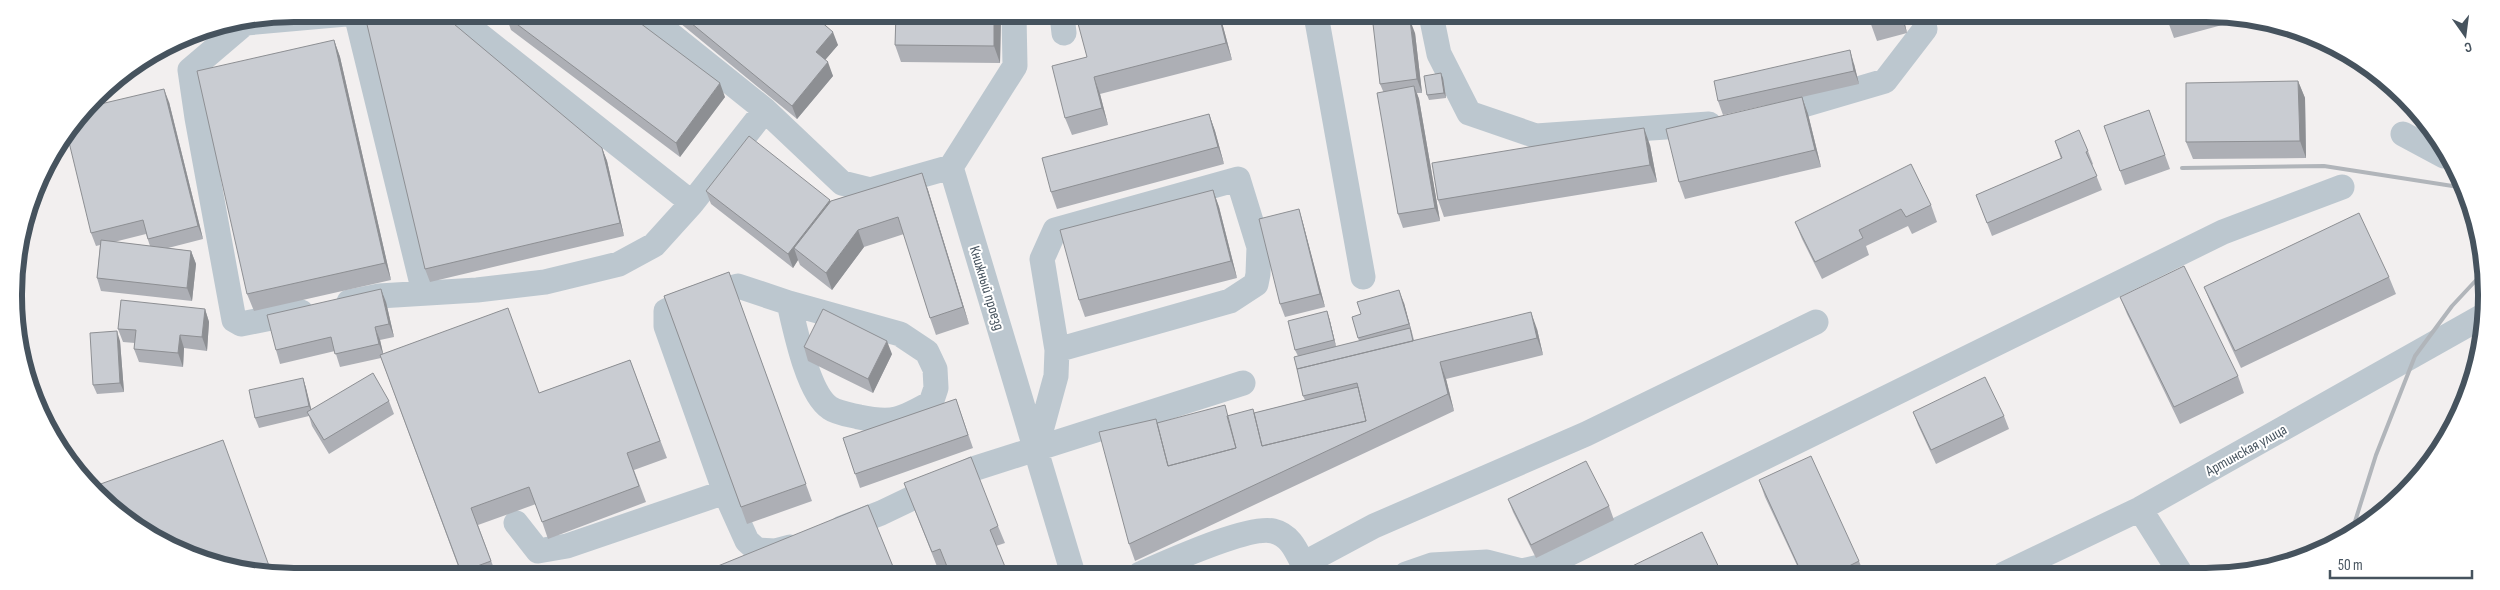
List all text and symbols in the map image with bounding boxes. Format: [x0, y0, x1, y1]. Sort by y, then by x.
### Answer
north arrow [2440, 10, 2490, 60]
text: С [2462, 38, 2474, 56]
street label: Книжный проезд [965, 244, 1008, 333]
street label: Артинская улица [2201, 420, 2290, 481]
scale bar [2330, 548, 2472, 580]
text: 50 m [2338, 556, 2363, 575]

